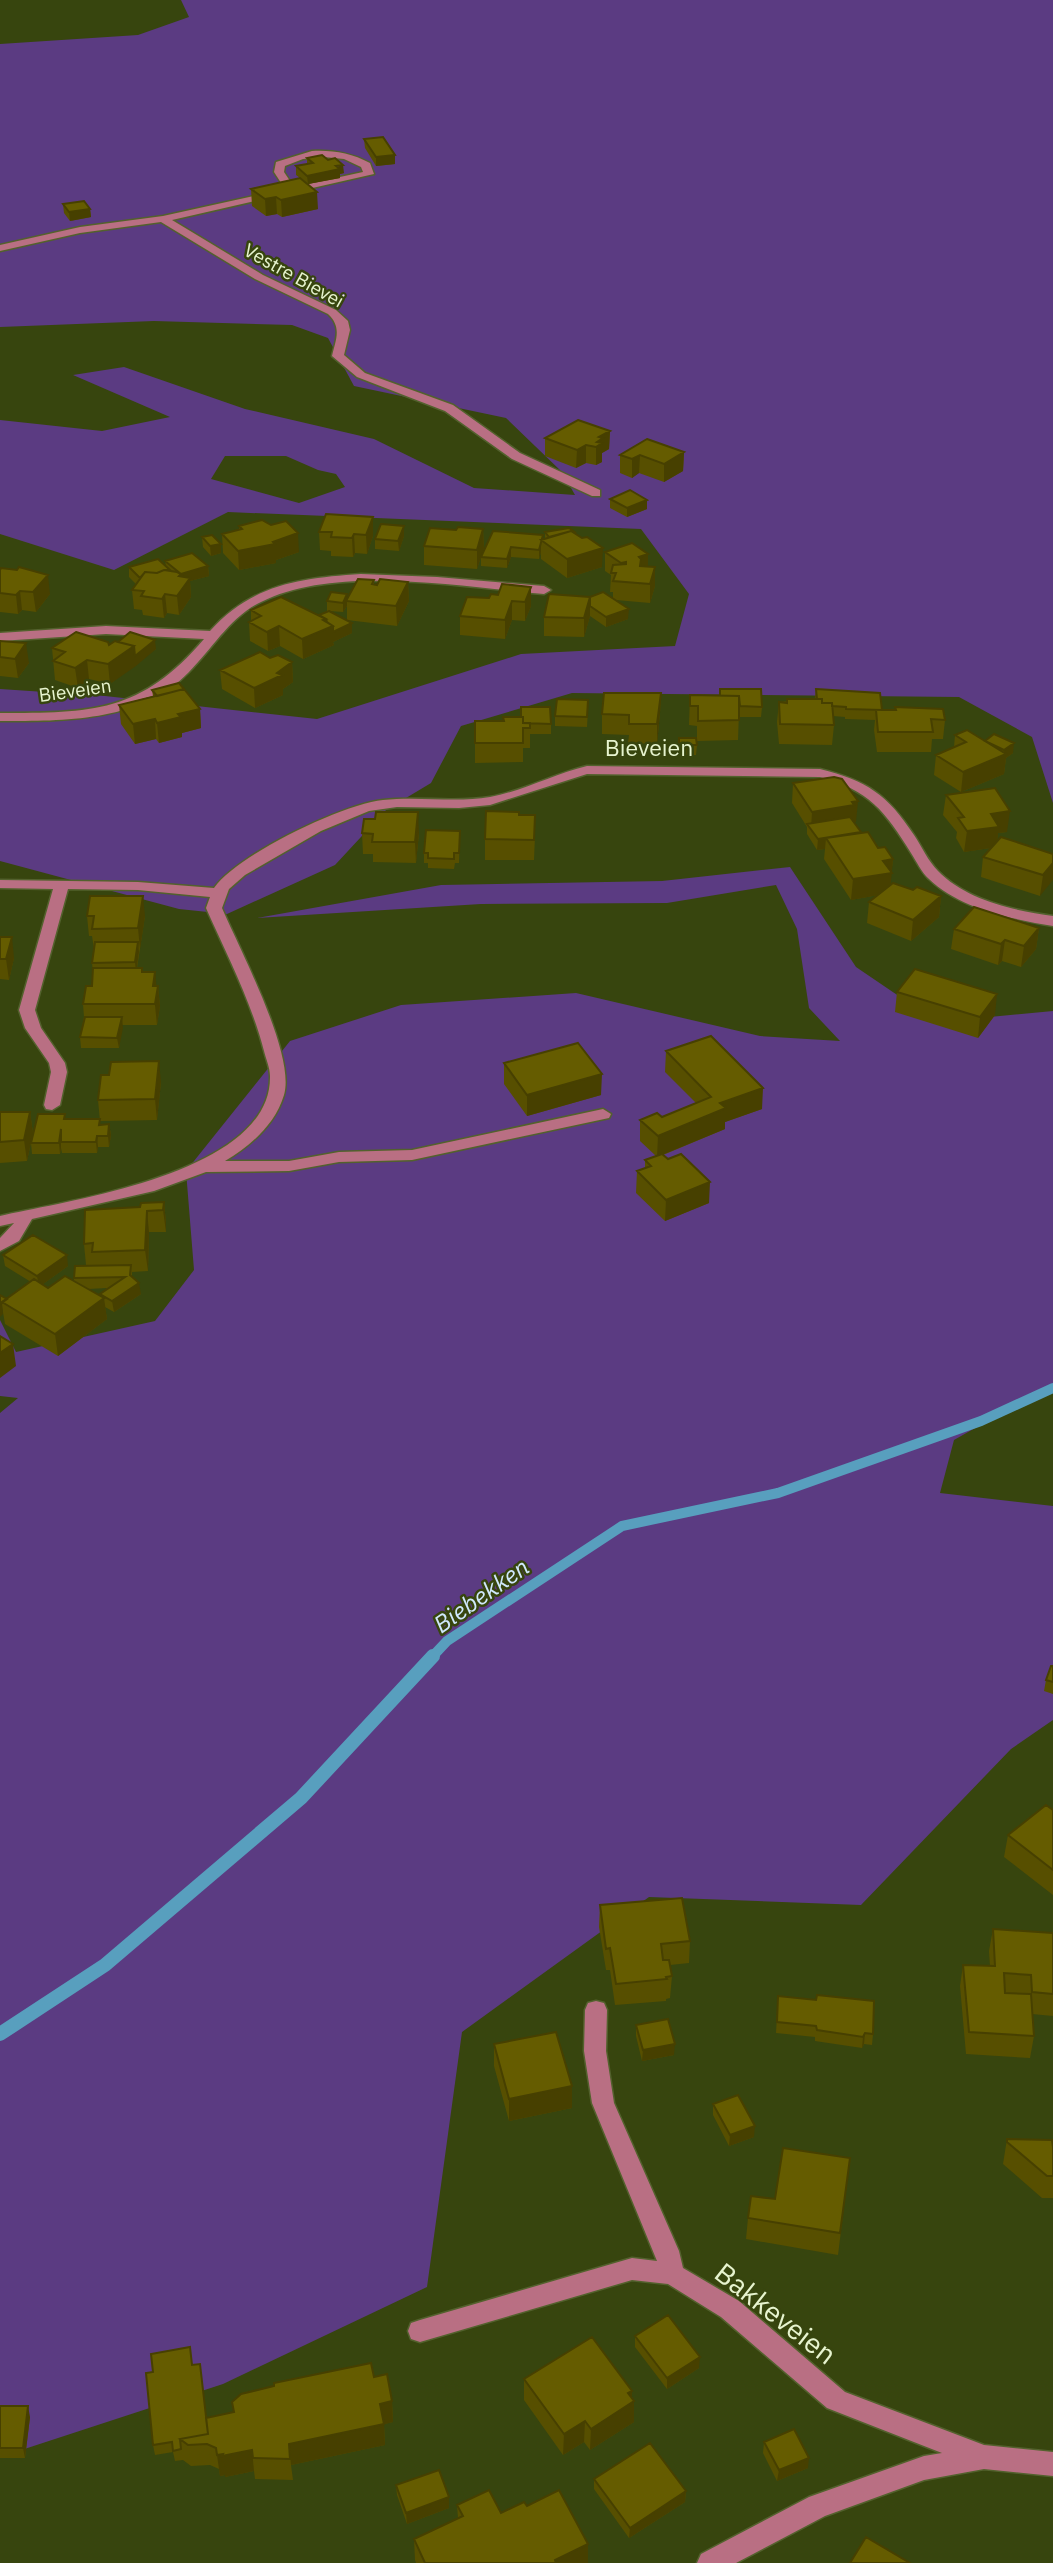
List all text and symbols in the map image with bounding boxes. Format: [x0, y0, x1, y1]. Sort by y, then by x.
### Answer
street label: Vestre Bievei [240, 238, 348, 312]
street label: Bieveien [37, 673, 113, 707]
street label: Bieveien [605, 732, 693, 762]
water label: Biebekken [427, 1550, 535, 1640]
street label: Bakkeveien [708, 2254, 844, 2372]

